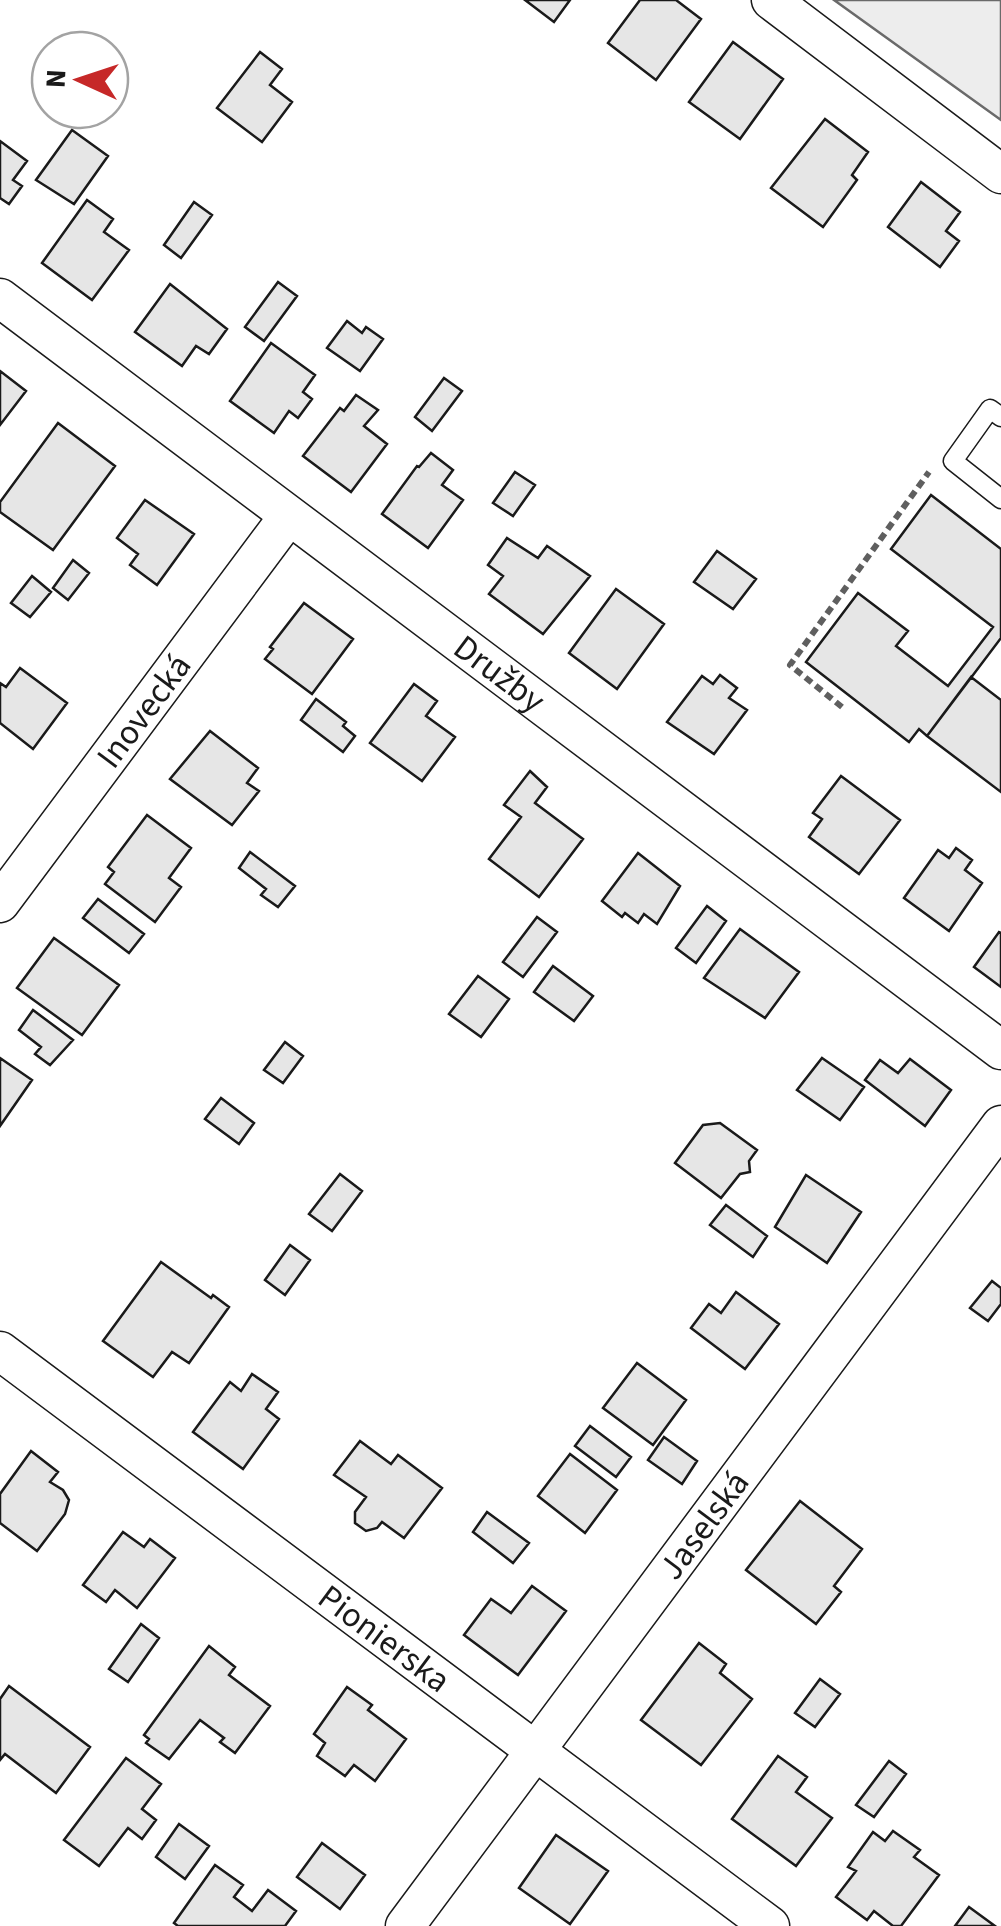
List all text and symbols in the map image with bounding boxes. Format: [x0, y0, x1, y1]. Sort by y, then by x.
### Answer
north arrow [30, 30, 130, 130]
text: N [36, 68, 76, 89]
street label: Družby [443, 623, 555, 725]
street label: Inovecká [85, 644, 204, 779]
street label: Jaselská [647, 1461, 762, 1590]
street label: Pionierska [307, 1573, 461, 1705]

